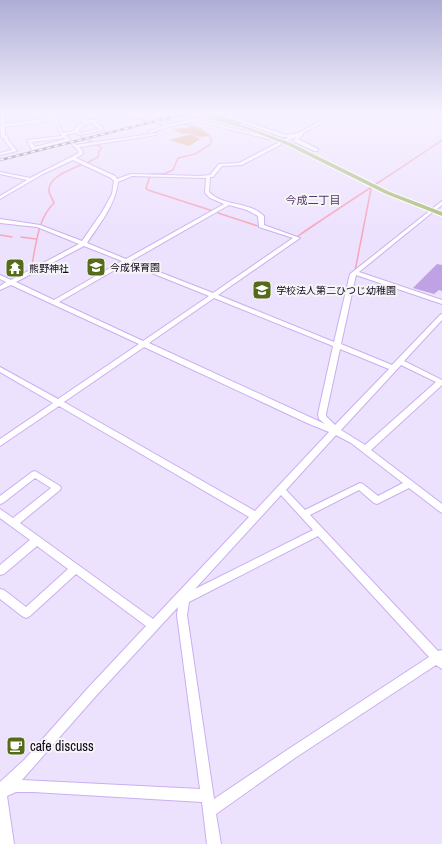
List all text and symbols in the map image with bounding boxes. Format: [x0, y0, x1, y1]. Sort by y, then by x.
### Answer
district label: 今成二丁目 [286, 193, 341, 207]
school or university icon: 今成保育園 [85, 256, 107, 278]
temple icon: 熊野神社 [4, 257, 26, 279]
place label: 今成保育園 [110, 261, 160, 274]
place label: 熊野神社 [29, 262, 69, 275]
school or university icon: 学校法人第二ひつじ幼稚園 [251, 279, 273, 301]
place label: 学校法人第二ひつじ幼稚園 [276, 284, 396, 297]
cafe icon: cafe discuss [5, 735, 27, 757]
place label: cafe discuss [30, 737, 94, 755]

